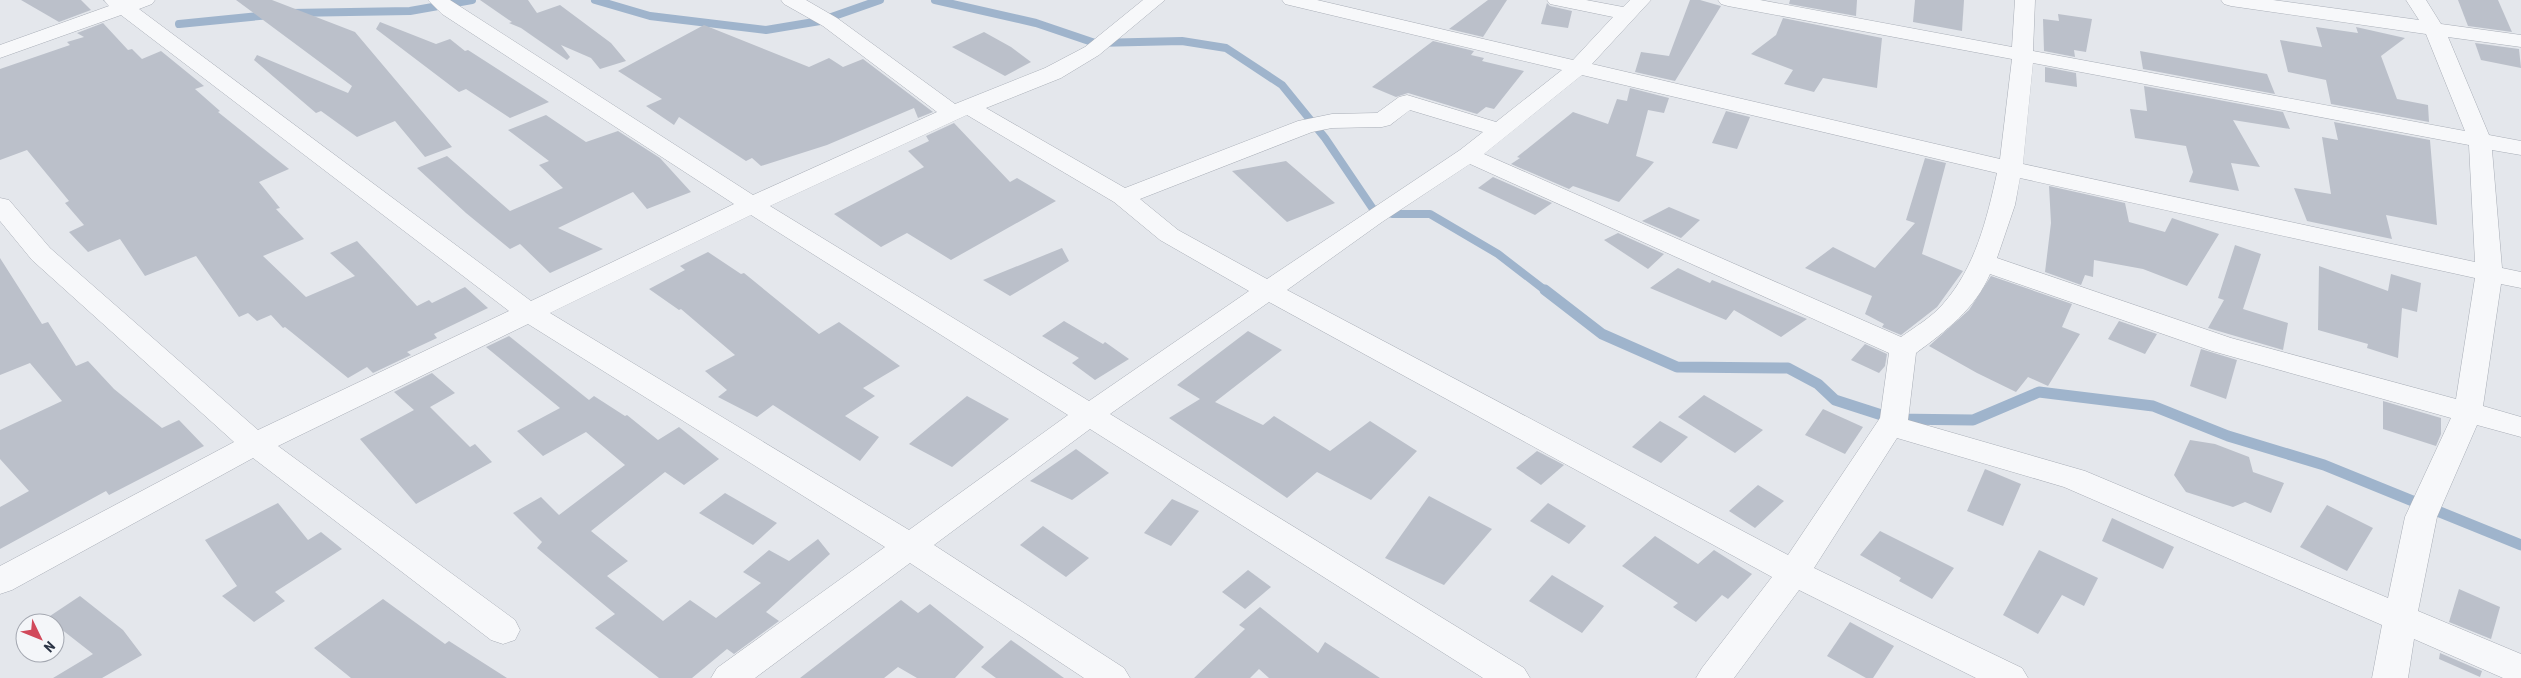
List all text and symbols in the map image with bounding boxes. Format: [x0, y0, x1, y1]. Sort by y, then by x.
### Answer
north arrow [15, 613, 65, 663]
text: N [41, 638, 58, 655]

